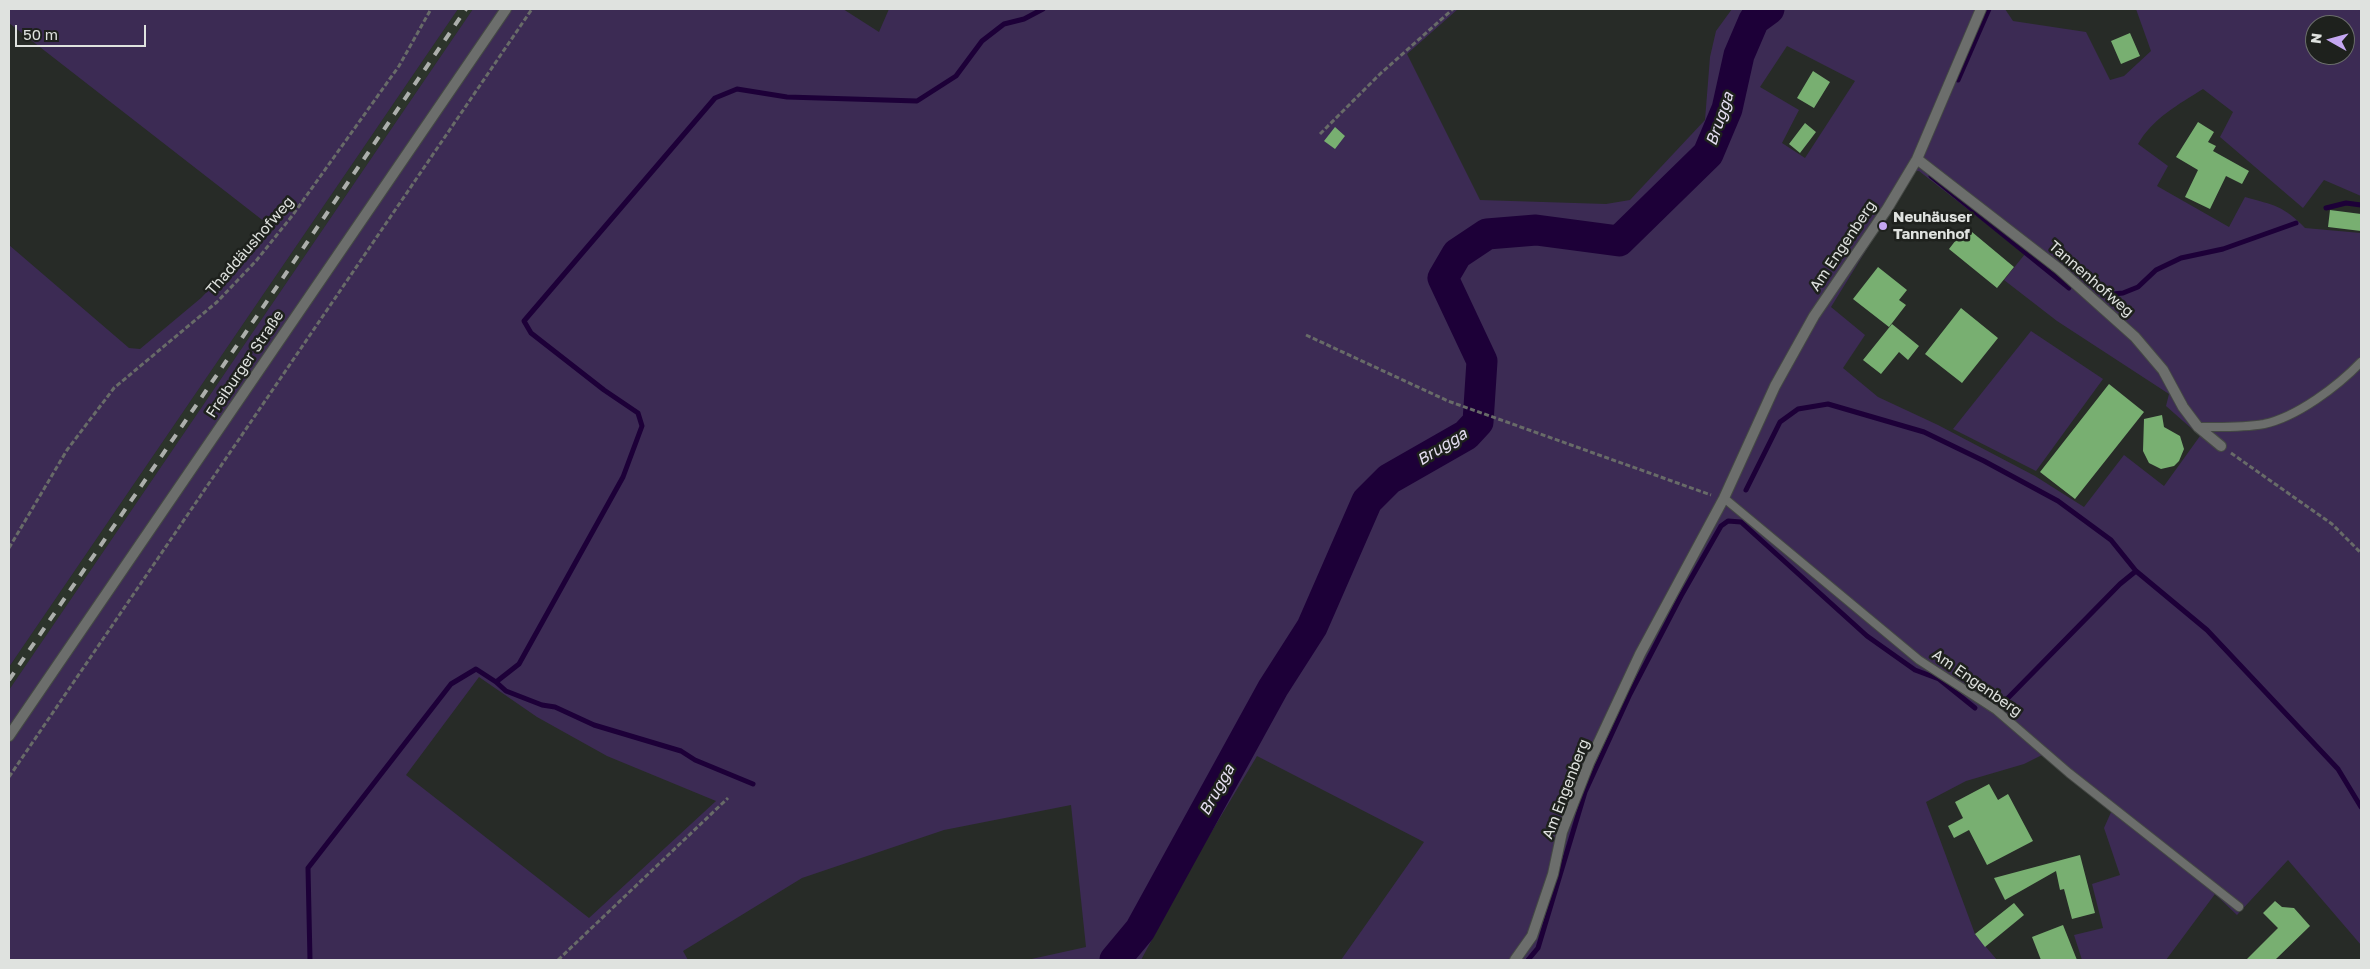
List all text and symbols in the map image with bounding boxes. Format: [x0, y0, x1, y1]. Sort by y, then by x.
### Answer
scale bar [18, 15, 149, 47]
north arrow [2305, 15, 2355, 65]
text: 50 m [23, 25, 58, 43]
text: N [2307, 32, 2325, 45]
water label: Brugga [1702, 90, 1738, 148]
street label: Thaddäushofweg [202, 193, 298, 299]
street label: Am Engenberg [1806, 197, 1880, 295]
place label: Neuhäuser Tannenhof [1893, 208, 1972, 243]
marker: Neuhäuser Tannenhof [1877, 220, 1889, 232]
street label: Tannenhofweg [2045, 237, 2137, 321]
street label: Freiburger Straße [202, 307, 288, 421]
water label: Brugga [1413, 424, 1471, 470]
street label: Am Engenberg [1929, 645, 2025, 721]
street label: Am Engenberg [1539, 737, 1593, 841]
water label: Brugga [1195, 761, 1239, 819]

